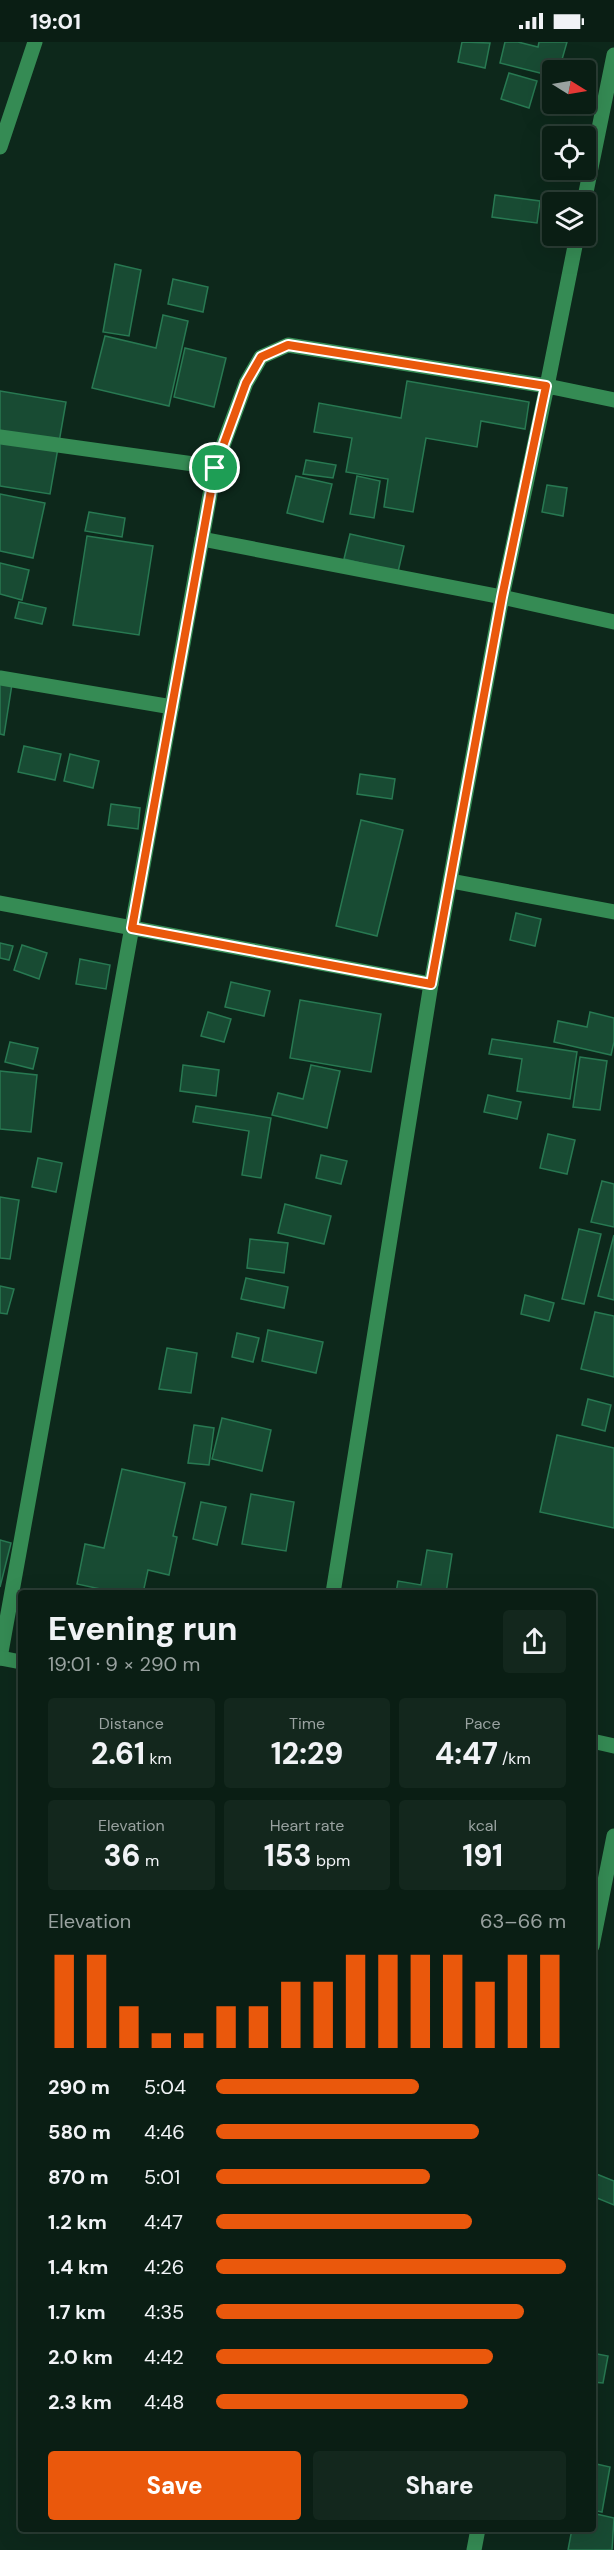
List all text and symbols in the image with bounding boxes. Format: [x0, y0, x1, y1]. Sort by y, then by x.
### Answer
text: 19:01 [30, 7, 81, 36]
north arrow [542, 60, 596, 114]
map controls [542, 60, 596, 246]
button: locate [542, 126, 596, 180]
button: layers [542, 192, 596, 246]
pin [189, 442, 240, 493]
icon: arrive [198, 451, 231, 484]
text: Evening run [48, 1607, 237, 1650]
button: share [503, 1610, 566, 1673]
text: 19:01 · 9 × 290 m [48, 1651, 200, 1677]
text: Distance [99, 1713, 164, 1734]
text: Time [289, 1713, 325, 1734]
text: Pace [465, 1713, 501, 1734]
text: 2.61 [91, 1734, 145, 1773]
text: 12:29 [271, 1734, 343, 1773]
text: 4:47 [435, 1734, 498, 1773]
text: km [145, 1748, 172, 1769]
text: /km [498, 1748, 531, 1769]
text: Elevation [98, 1815, 165, 1836]
text: Heart rate [270, 1815, 344, 1836]
text: kcal [468, 1815, 497, 1836]
text: 36 [103, 1836, 141, 1875]
text: 153 [264, 1836, 312, 1875]
text: 191 [462, 1836, 503, 1875]
text: m [141, 1850, 159, 1871]
text: bpm [312, 1850, 350, 1871]
text: Elevation [48, 1908, 131, 1934]
text: 63–66 m [480, 1908, 566, 1934]
text: 290 m [48, 2074, 110, 2100]
text: 5:04 [144, 2074, 186, 2100]
text: 580 m [48, 2119, 111, 2145]
text: 4:46 [144, 2119, 185, 2145]
text: 870 m [48, 2164, 109, 2190]
text: 5:01 [144, 2164, 180, 2190]
text: 1.2 km [48, 2209, 107, 2235]
text: 4:47 [144, 2209, 183, 2235]
text: 1.4 km [48, 2254, 108, 2280]
text: 4:26 [144, 2254, 184, 2280]
text: 1.7 km [48, 2299, 106, 2325]
text: 4:35 [144, 2299, 184, 2325]
text: 2.0 km [48, 2344, 113, 2370]
text: 4:42 [144, 2344, 184, 2370]
text: 2.3 km [48, 2389, 112, 2415]
text: 4:48 [144, 2389, 184, 2415]
button: Save [48, 2451, 301, 2520]
button: Share [313, 2451, 566, 2520]

